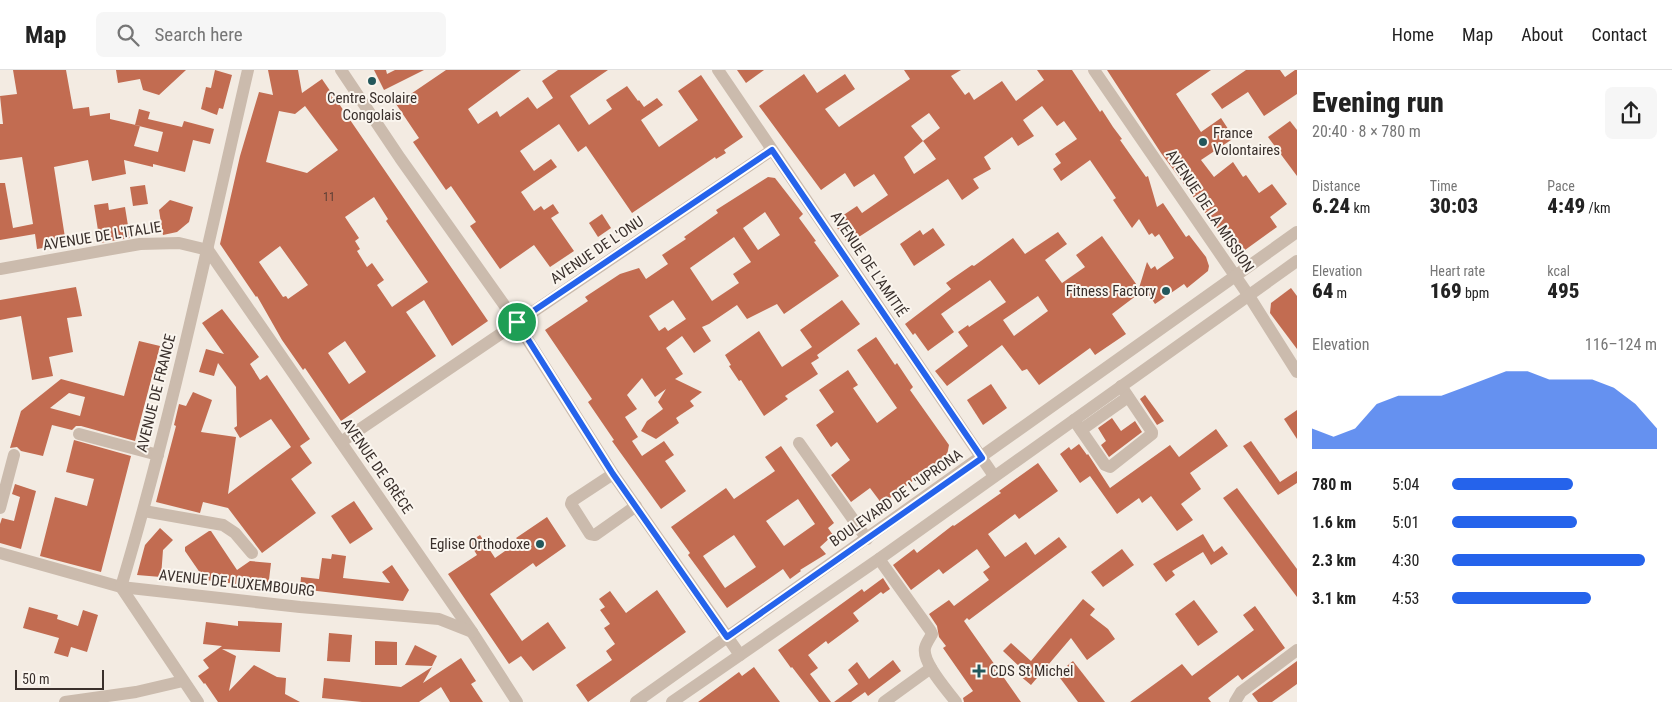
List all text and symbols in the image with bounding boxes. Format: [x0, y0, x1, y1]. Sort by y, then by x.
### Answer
search box [96, 12, 446, 57]
text: Map [25, 21, 66, 49]
icon: search [114, 21, 142, 49]
text: Search here [154, 23, 243, 46]
text: Home [1392, 24, 1434, 45]
text: Map [1462, 24, 1493, 45]
text: About [1521, 24, 1563, 45]
text: Contact [1591, 24, 1647, 45]
marker: Centre Scolaire Congolais [366, 75, 378, 87]
text: Evening run [1312, 86, 1444, 119]
button: share [1605, 87, 1657, 139]
place label: Centre Scolaire Congolais [327, 89, 417, 124]
text: 20:40 · 8 × 780 m [1312, 122, 1421, 141]
place label: France Volontaires [1213, 124, 1280, 159]
marker: France Volontaires [1197, 136, 1209, 148]
street label: AVENUE DE LA MISSION [1162, 146, 1258, 276]
text: Distance [1312, 178, 1360, 194]
text: Time [1430, 178, 1457, 194]
text: Pace [1547, 178, 1575, 194]
house number: 11 [323, 190, 335, 204]
text: 6.24 [1312, 194, 1350, 218]
text: 30:03 [1430, 194, 1478, 218]
text: 4:49 [1547, 194, 1585, 218]
text: km [1350, 200, 1370, 216]
text: /km [1585, 200, 1611, 216]
street label: AVENUE DE L'AMITIÉ [827, 208, 911, 320]
street label: AVENUE DE L'ONU [547, 212, 647, 288]
street label: AVENUE DE L'ITALIE [42, 218, 162, 254]
text: Elevation [1312, 263, 1362, 279]
text: Heart rate [1430, 263, 1485, 279]
text: kcal [1547, 263, 1570, 279]
text: 64 [1312, 279, 1333, 303]
text: 169 [1430, 279, 1462, 303]
text: 495 [1547, 279, 1579, 303]
place label: Fitness Factory [1066, 282, 1156, 300]
marker: Fitness Factory [1160, 285, 1172, 297]
text: m [1333, 285, 1347, 301]
text: bpm [1462, 285, 1489, 301]
pin [496, 301, 538, 343]
icon: arrive [503, 308, 531, 336]
street label: AVENUE DE FRANCE [133, 332, 179, 454]
text: Elevation [1312, 335, 1370, 354]
text: 116–124 m [1585, 335, 1657, 354]
street label: AVENUE DE GRÈCE [337, 415, 417, 517]
street label: BOULEVARD DE L'UPRONA [826, 445, 966, 551]
text: 780 m [1312, 475, 1352, 494]
text: 5:04 [1392, 475, 1419, 494]
text: 1.6 km [1312, 513, 1356, 532]
text: 5:01 [1392, 513, 1419, 532]
place label: Eglise Orthodoxe [430, 535, 530, 553]
marker: Eglise Orthodoxe [534, 538, 546, 550]
text: 2.3 km [1312, 551, 1356, 570]
text: 4:30 [1392, 551, 1419, 570]
street label: AVENUE DE LUXEMBOURG [158, 566, 316, 600]
text: 3.1 km [1312, 589, 1356, 608]
text: 4:53 [1392, 589, 1419, 608]
place label: CDS St Michel [990, 662, 1073, 680]
marker: CDS St Michel [972, 664, 986, 678]
scale bar [15, 667, 104, 690]
text: 50 m [22, 671, 50, 687]

